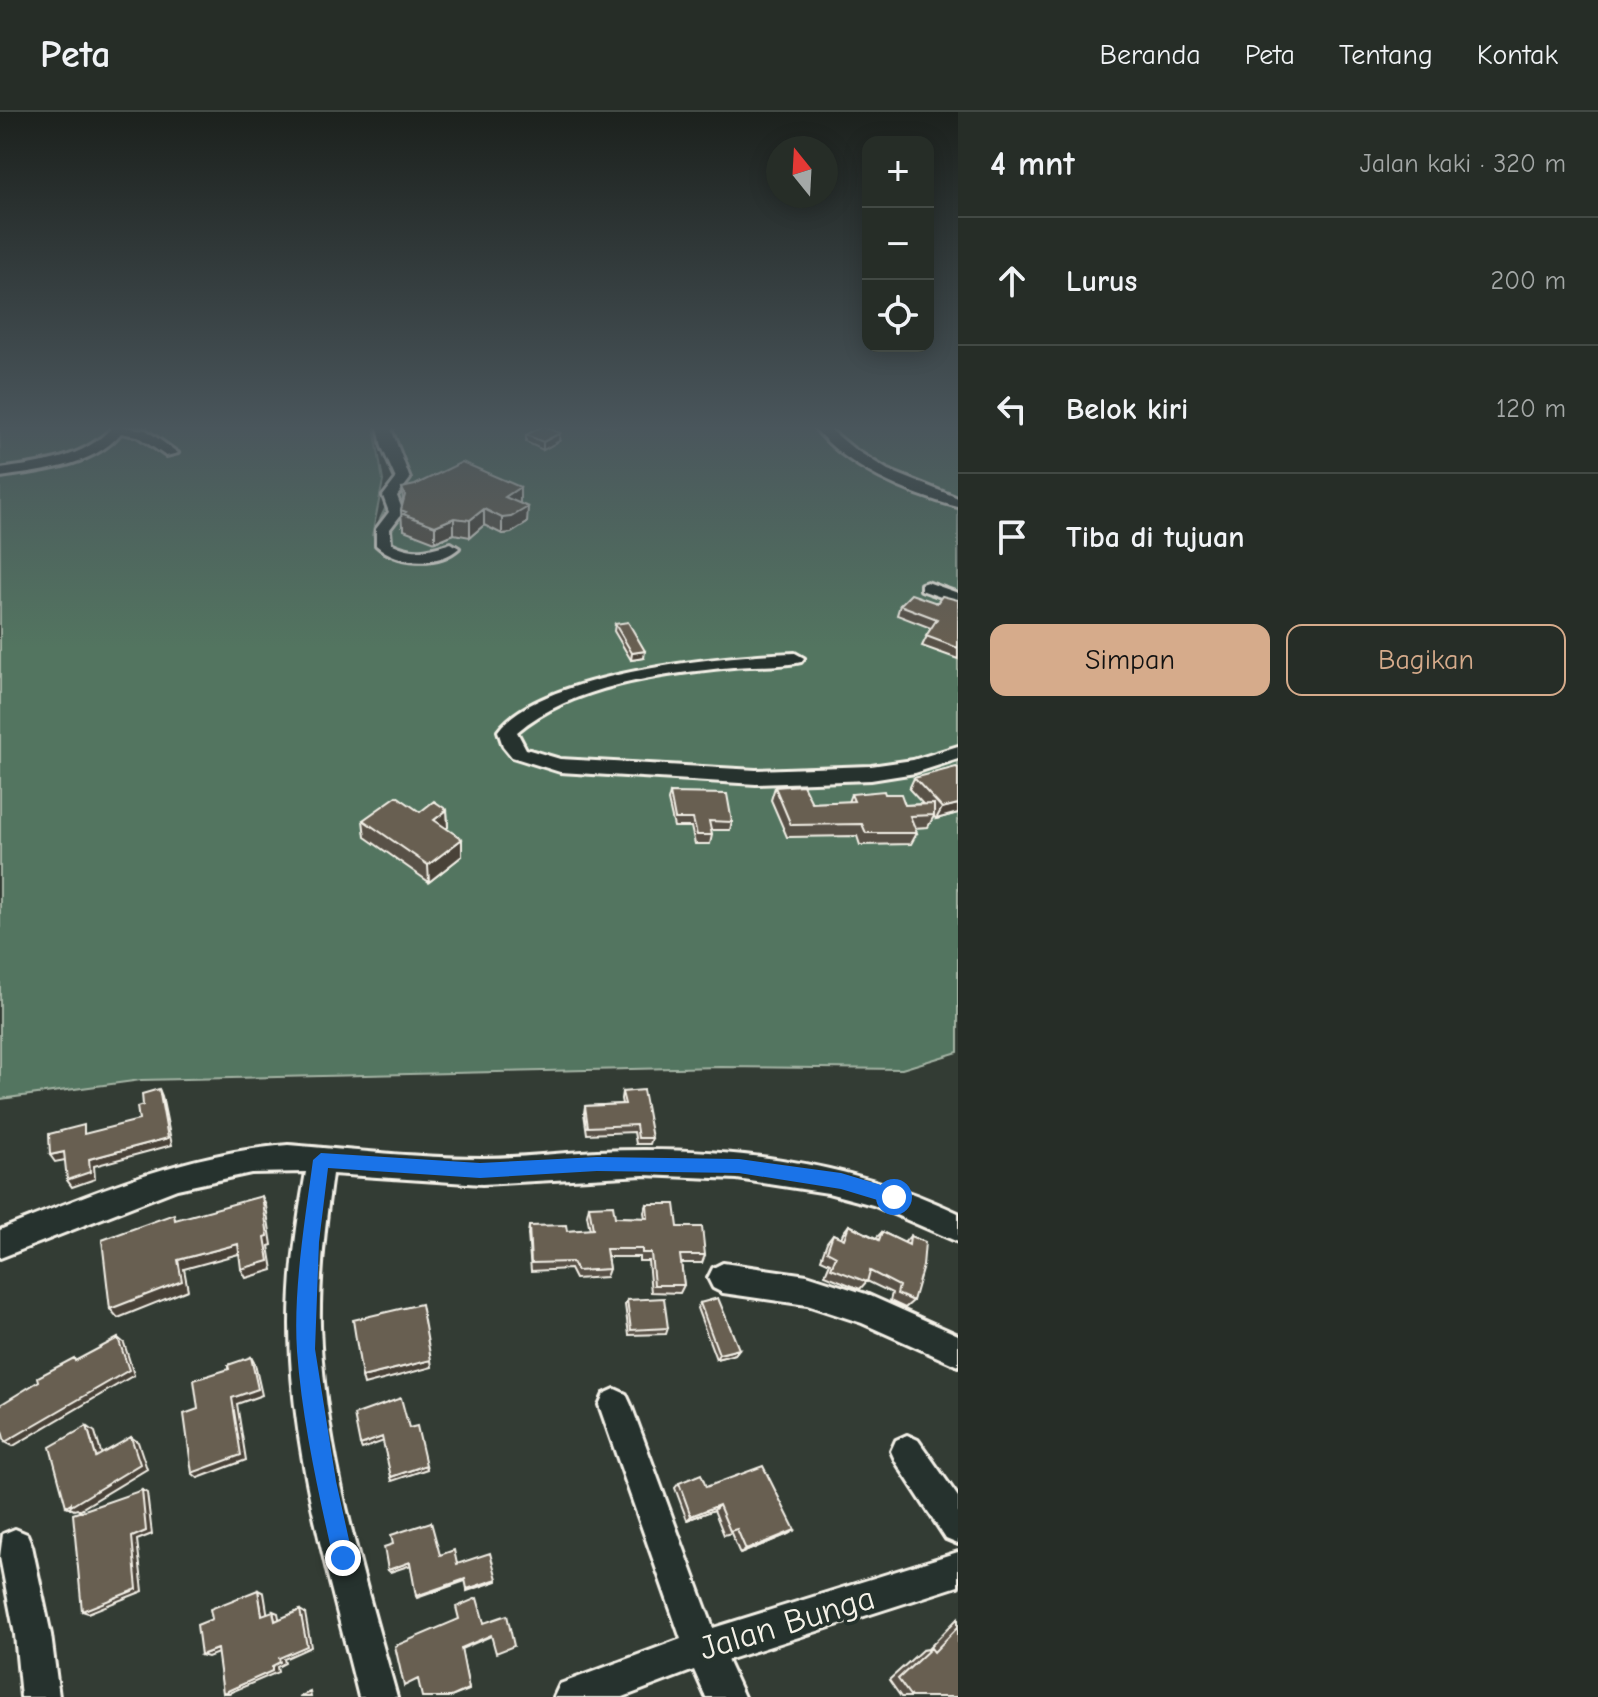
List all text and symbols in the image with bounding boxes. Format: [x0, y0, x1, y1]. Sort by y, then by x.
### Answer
text: Peta [40, 33, 111, 77]
text: Beranda [1100, 39, 1201, 71]
text: Peta [1245, 39, 1295, 71]
text: Tentang [1339, 39, 1433, 71]
text: Kontak [1477, 39, 1558, 71]
north arrow [766, 136, 838, 208]
map controls [862, 136, 934, 352]
button: + [862, 136, 934, 208]
text: 4 mnt [990, 144, 1075, 184]
text: Jalan kaki · 320 m [1360, 149, 1566, 179]
button: − [862, 208, 934, 280]
icon: ahead [990, 259, 1034, 303]
text: Lurus [1066, 264, 1137, 299]
text: 200 m [1491, 266, 1566, 296]
button: locate [862, 280, 934, 352]
icon: left [990, 387, 1034, 431]
text: Belok kiri [1066, 392, 1188, 427]
text: 120 m [1496, 394, 1566, 424]
icon: arrive [990, 515, 1034, 559]
text: Tiba di tujuan [1066, 520, 1245, 555]
button: Simpan [990, 624, 1270, 696]
button: Bagikan [1286, 624, 1566, 696]
route start [876, 1179, 912, 1215]
route end [325, 1540, 361, 1576]
street label: Jalan Bunga [695, 1577, 879, 1669]

